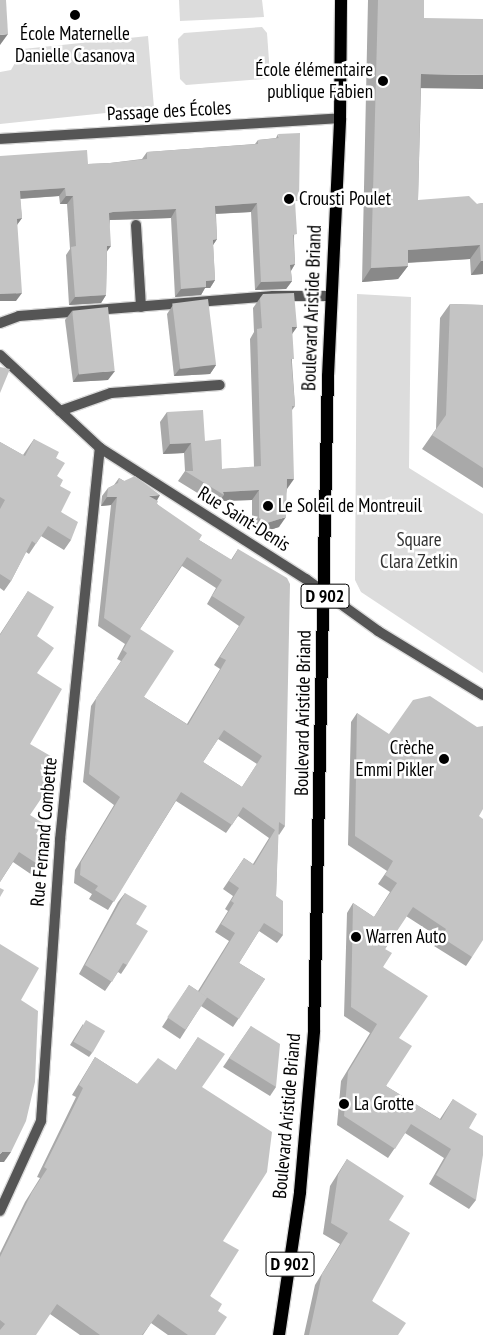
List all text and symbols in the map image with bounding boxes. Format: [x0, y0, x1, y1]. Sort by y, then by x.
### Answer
marker: École Maternelle Danielle Casanova [69, 9, 81, 21]
place label: École Maternelle Danielle Casanova [15, 23, 135, 67]
place label: École élémentaire publique Fabien [255, 59, 373, 103]
marker: École élémentaire publique Fabien [377, 75, 389, 87]
street label: Passage des Écoles [106, 96, 232, 126]
place label: Crousti Poulet [299, 188, 391, 210]
marker: Crousti Poulet [283, 193, 295, 205]
street label: Boulevard Aristide Briand [298, 224, 326, 392]
street label: Rue Saint-Denis [194, 482, 294, 556]
place label: Le Soleil de Montreuil [278, 495, 422, 517]
marker: Le Soleil de Montreuil [262, 500, 274, 512]
park label: Square Clara Zetkin [380, 529, 458, 573]
road number: D 902 [300, 580, 350, 612]
street label: Boulevard Aristide Briand [290, 630, 316, 796]
place label: Crèche Emmi Pikler [355, 737, 434, 781]
marker: Crèche Emmi Pikler [438, 753, 450, 765]
street label: Rue Fernand Combette [26, 756, 62, 908]
place label: Warren Auto [366, 926, 447, 948]
marker: Warren Auto [350, 931, 362, 943]
street label: Boulevard Aristide Briand [268, 1032, 306, 1200]
place label: La Grotte [354, 1093, 414, 1115]
marker: La Grotte [338, 1098, 350, 1110]
road number: D 902 [265, 1248, 315, 1280]

